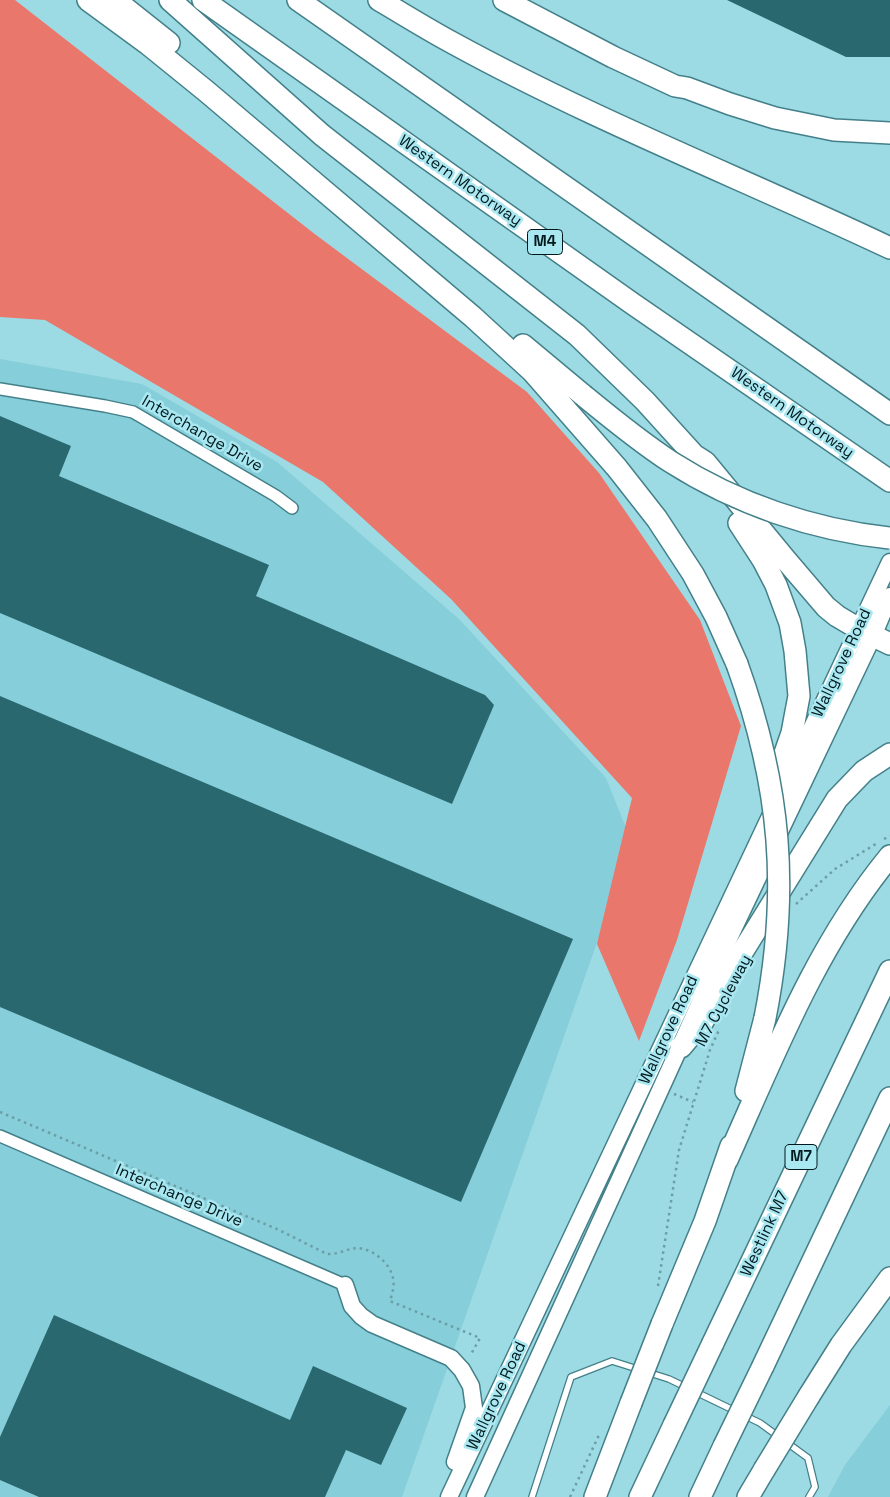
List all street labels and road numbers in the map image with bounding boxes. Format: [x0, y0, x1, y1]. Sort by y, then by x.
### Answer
street label: Western Motorway [395, 131, 525, 231]
road number: M4 [528, 230, 562, 254]
street label: Western Motorway [727, 363, 857, 463]
street label: Interchange Drive [138, 392, 266, 476]
street label: Wallgrove Road [808, 606, 876, 720]
street label: M7 Cycleway [692, 952, 756, 1050]
street label: Wallgrove Road [635, 973, 703, 1087]
road number: M7 [785, 1144, 817, 1170]
street label: Interchange Drive [112, 1161, 246, 1231]
street label: Westlink M7 [737, 1188, 793, 1280]
street label: Wallgrove Road [463, 1339, 531, 1453]

